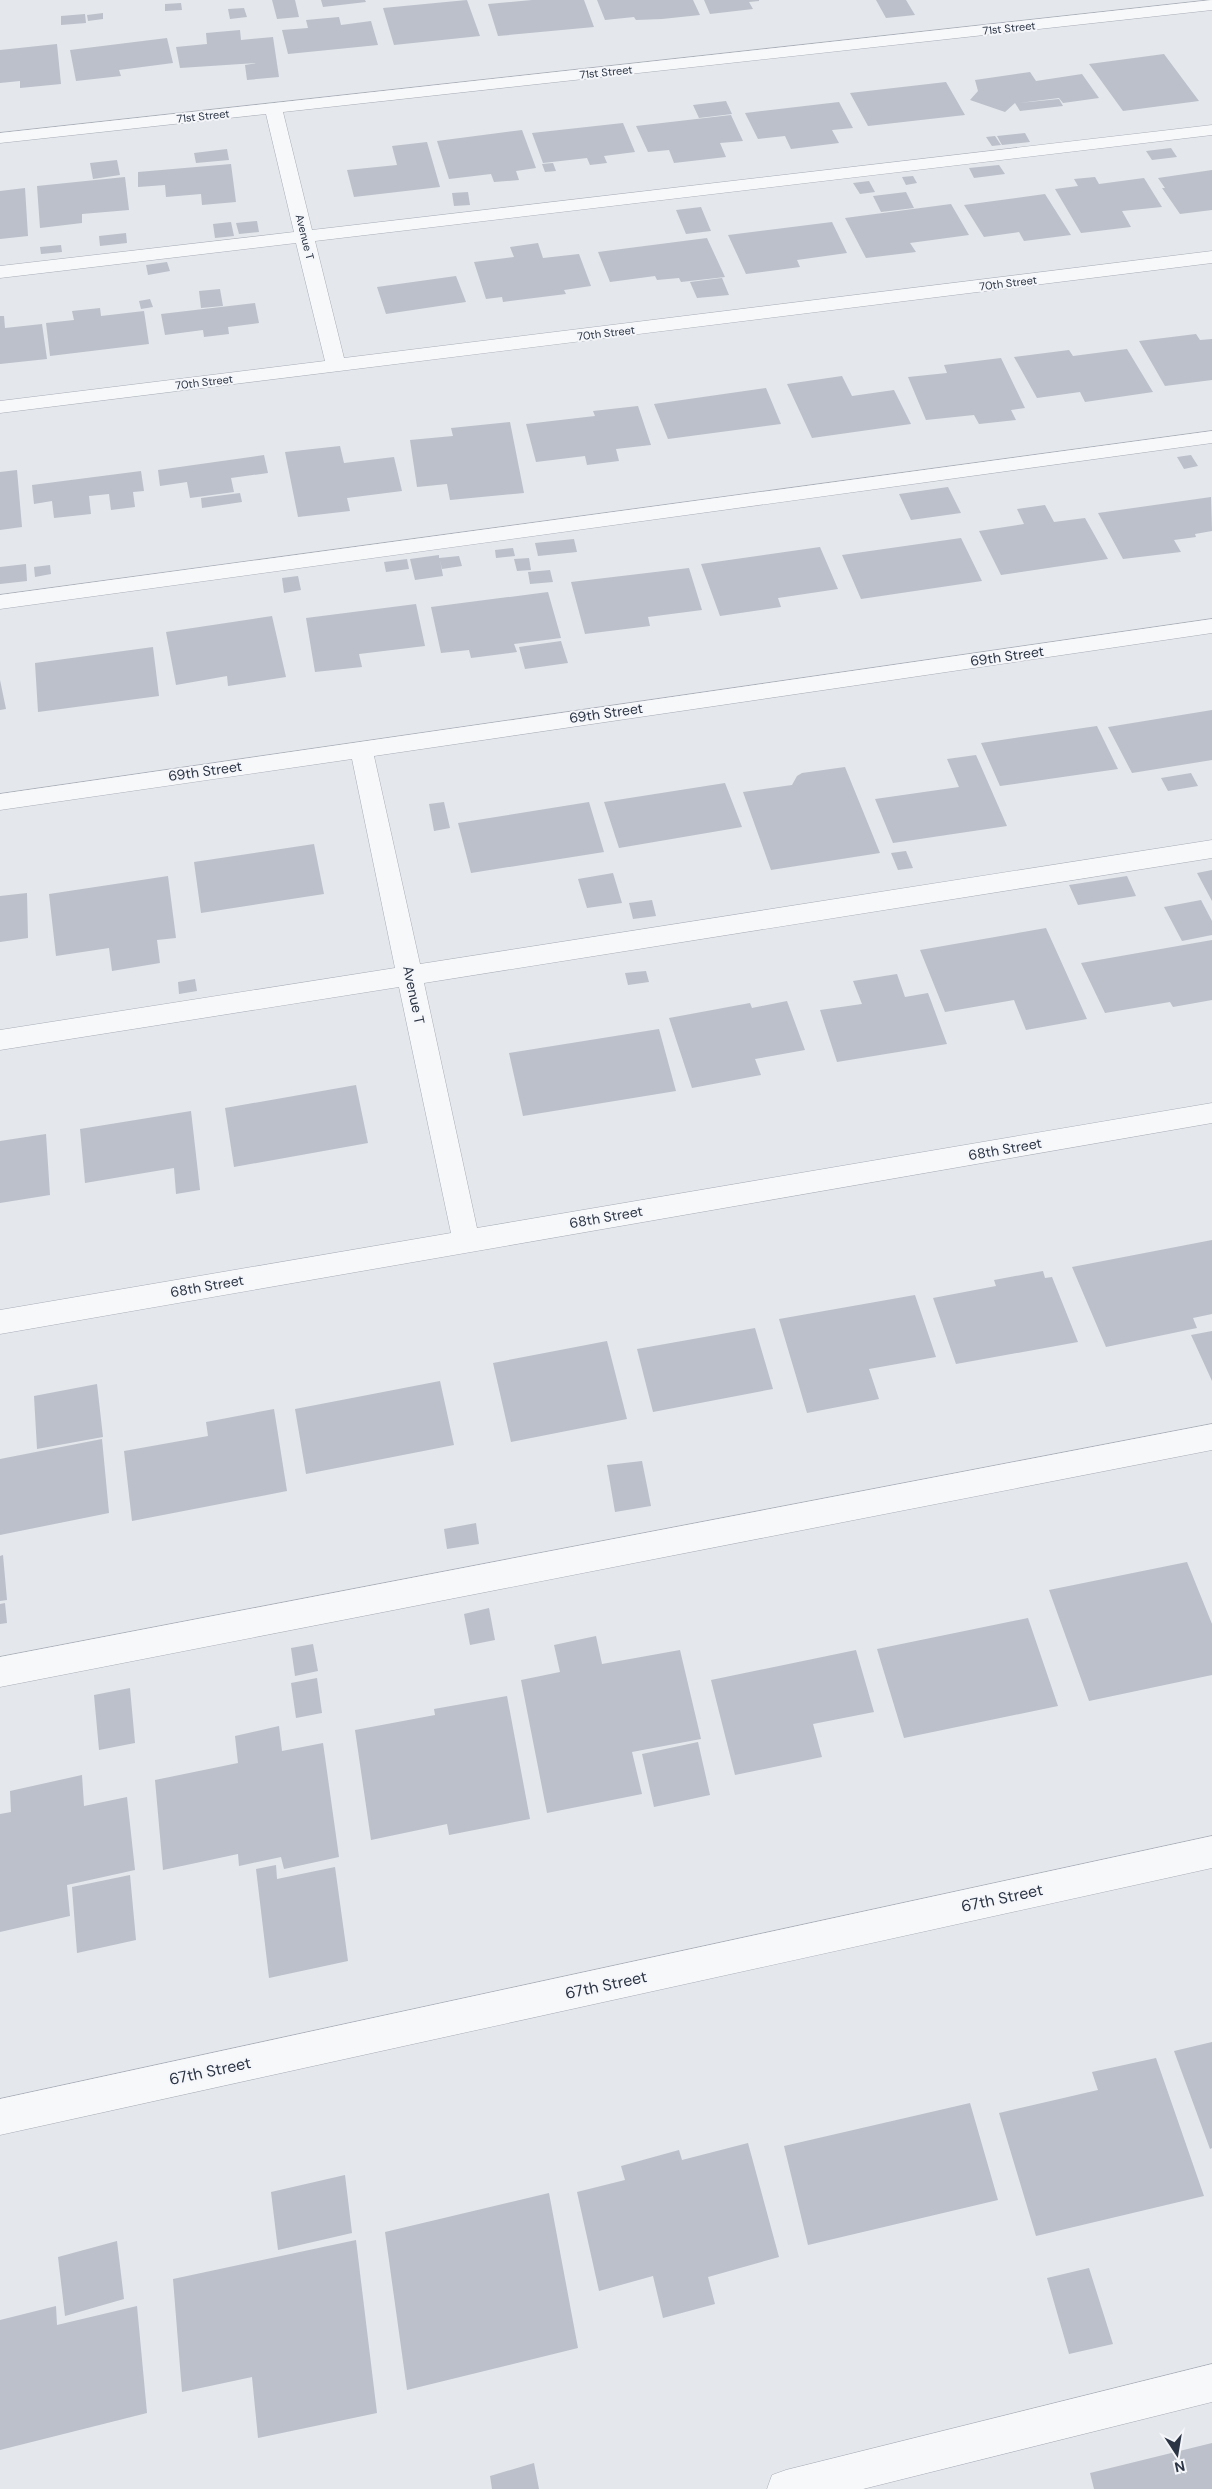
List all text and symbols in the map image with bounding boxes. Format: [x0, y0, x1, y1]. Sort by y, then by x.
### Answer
street label: 71st Street [982, 18, 1036, 38]
street label: 71st Street [579, 62, 633, 82]
street label: 71st Street [176, 106, 230, 126]
street label: Avenue T [293, 213, 317, 261]
street label: 70th Street [978, 273, 1038, 293]
street label: 70th Street [576, 323, 636, 343]
street label: 70th Street [174, 372, 234, 392]
street label: 69th Street [969, 642, 1045, 670]
street label: 69th Street [568, 699, 644, 727]
street label: 69th Street [167, 757, 243, 785]
street label: Avenue T [399, 964, 429, 1026]
street label: 68th Street [967, 1134, 1043, 1164]
street label: 68th Street [568, 1202, 644, 1232]
street label: 68th Street [169, 1271, 245, 1301]
street label: 67th Street [959, 1879, 1045, 1917]
street label: 67th Street [563, 1966, 649, 2004]
street label: 67th Street [167, 2052, 253, 2090]
north arrow [1152, 2429, 1202, 2479]
text: N [1173, 2457, 1187, 2477]

